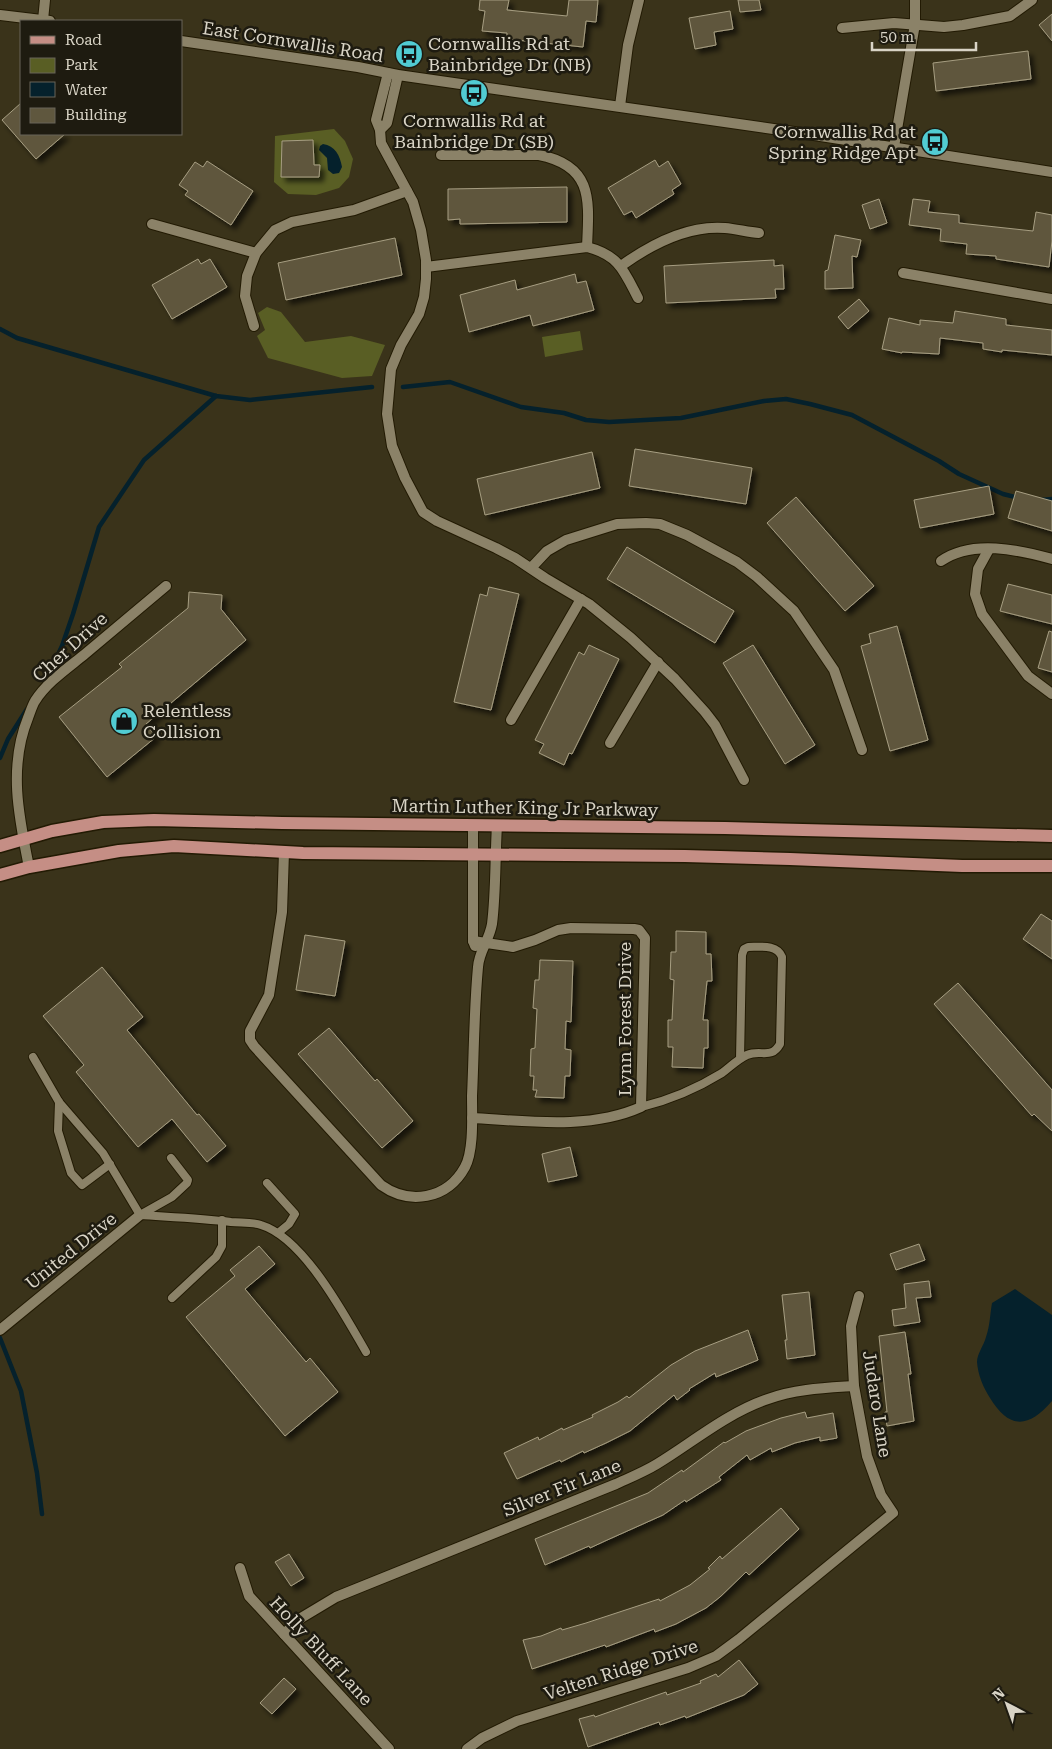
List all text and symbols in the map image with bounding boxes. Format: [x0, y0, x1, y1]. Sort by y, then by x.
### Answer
street label: East Cornwallis Road [201, 17, 385, 66]
legend [20, 20, 182, 135]
scale bar [872, 20, 976, 52]
text: 50 m [880, 28, 915, 46]
text: Road [65, 31, 102, 49]
place label: Cornwallis Rd at Bainbridge Dr (NB) [428, 33, 591, 75]
bus stop icon: Cornwallis Rd at Bainbridge Dr (NB) [394, 39, 424, 69]
text: Park [65, 56, 99, 74]
bus stop icon: Cornwallis Rd at Bainbridge Dr (SB) [459, 78, 489, 108]
text: Water [65, 81, 107, 99]
text: Building [65, 106, 127, 124]
place label: Cornwallis Rd at Bainbridge Dr (SB) [394, 110, 554, 152]
place label: Cornwallis Rd at Spring Ridge Apt [769, 121, 916, 163]
bus stop icon: Cornwallis Rd at Spring Ridge Apt [920, 127, 950, 157]
street label: Cher Drive [28, 608, 111, 686]
place label: Relentless Collision [143, 700, 231, 742]
shop icon: Relentless Collision [109, 706, 139, 736]
street label: Martin Luther King Jr Parkway [392, 795, 659, 820]
street label: Lynn Forest Drive [614, 942, 635, 1096]
street label: United Drive [21, 1207, 121, 1294]
street label: Judaro Lane [859, 1349, 896, 1459]
street label: Silver Fir Lane [500, 1454, 624, 1521]
street label: Holly Bluff Lane [266, 1592, 377, 1710]
street label: Velten Ridge Drive [541, 1635, 700, 1704]
north arrow [982, 1679, 1032, 1729]
text: N [989, 1684, 1008, 1704]

